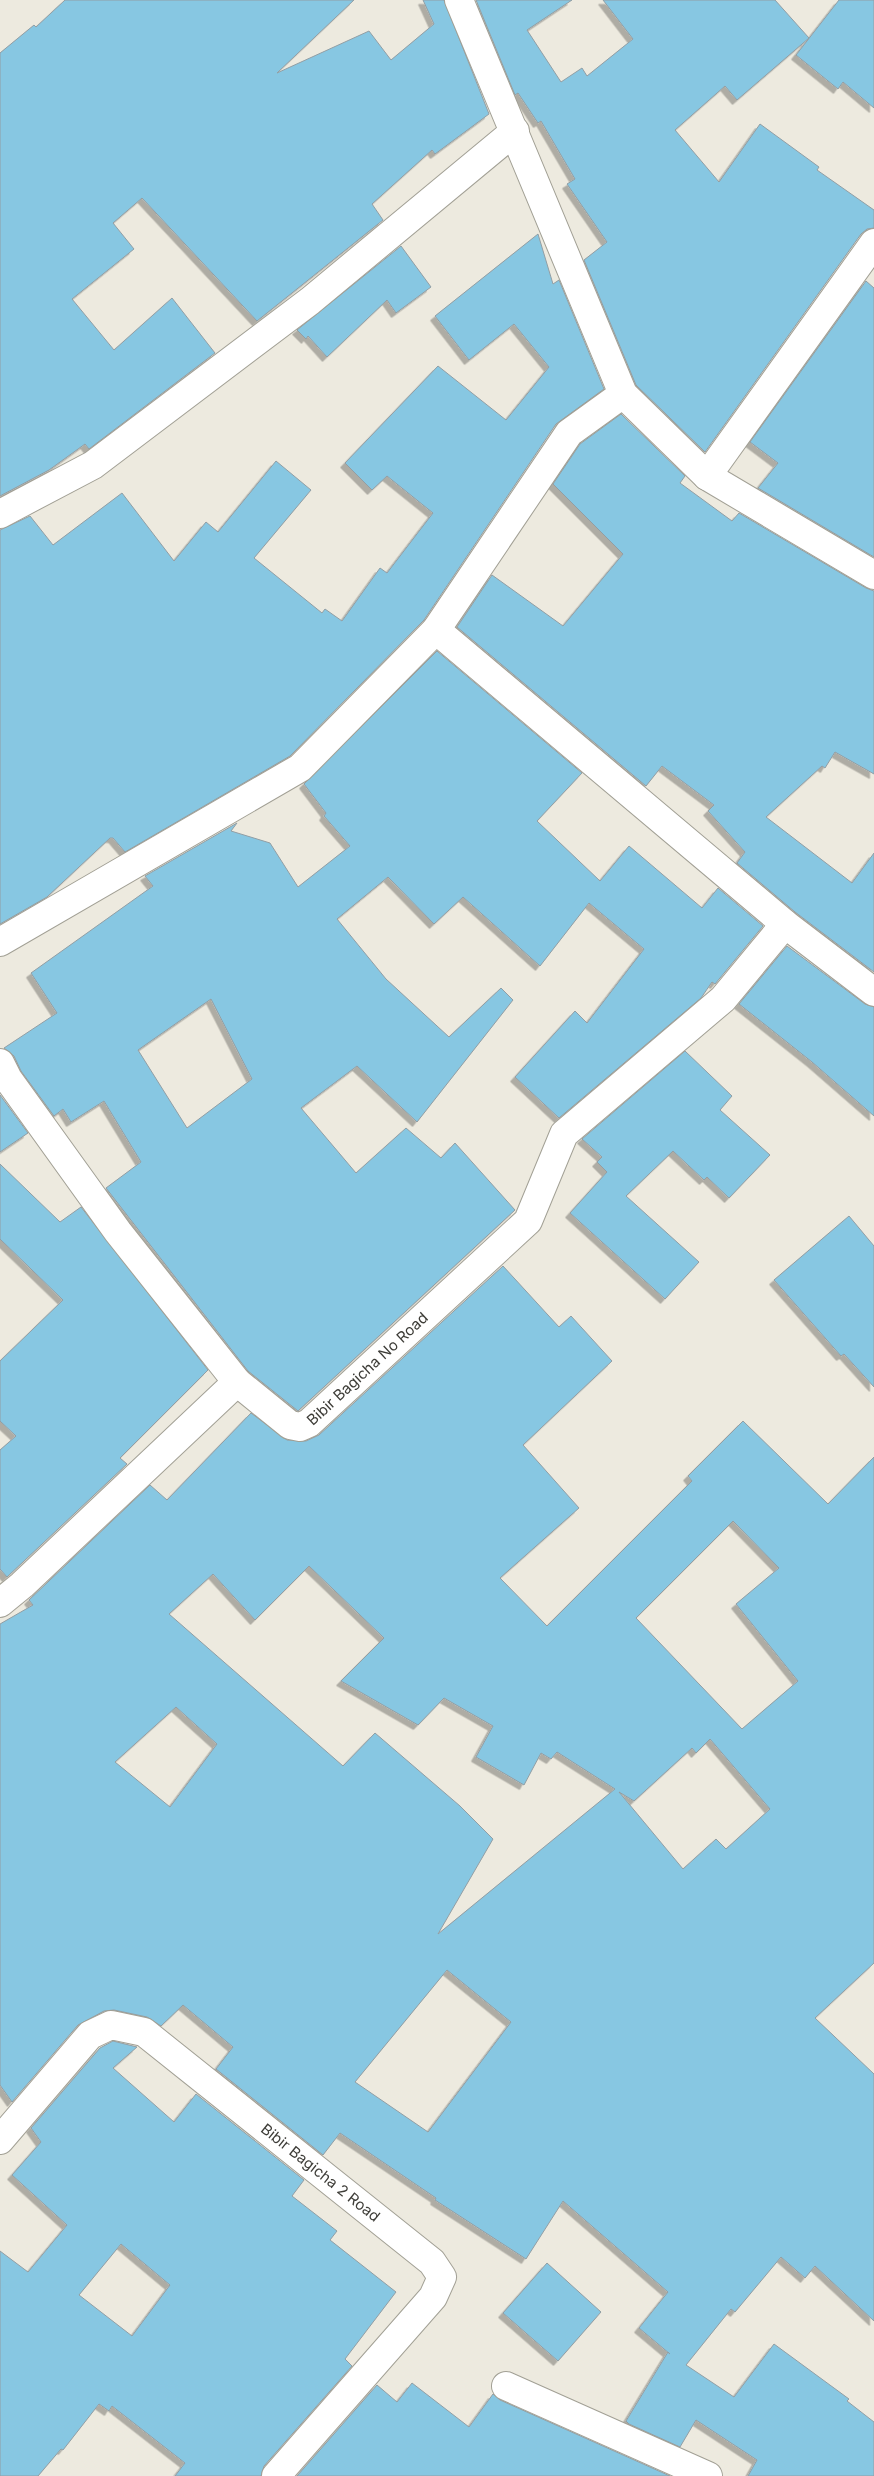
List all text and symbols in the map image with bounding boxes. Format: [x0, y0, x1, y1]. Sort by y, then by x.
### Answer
street label: Bibir Bagicha No Road [303, 1308, 432, 1429]
street label: Bibir Bagicha 2 Road [257, 2119, 384, 2226]

